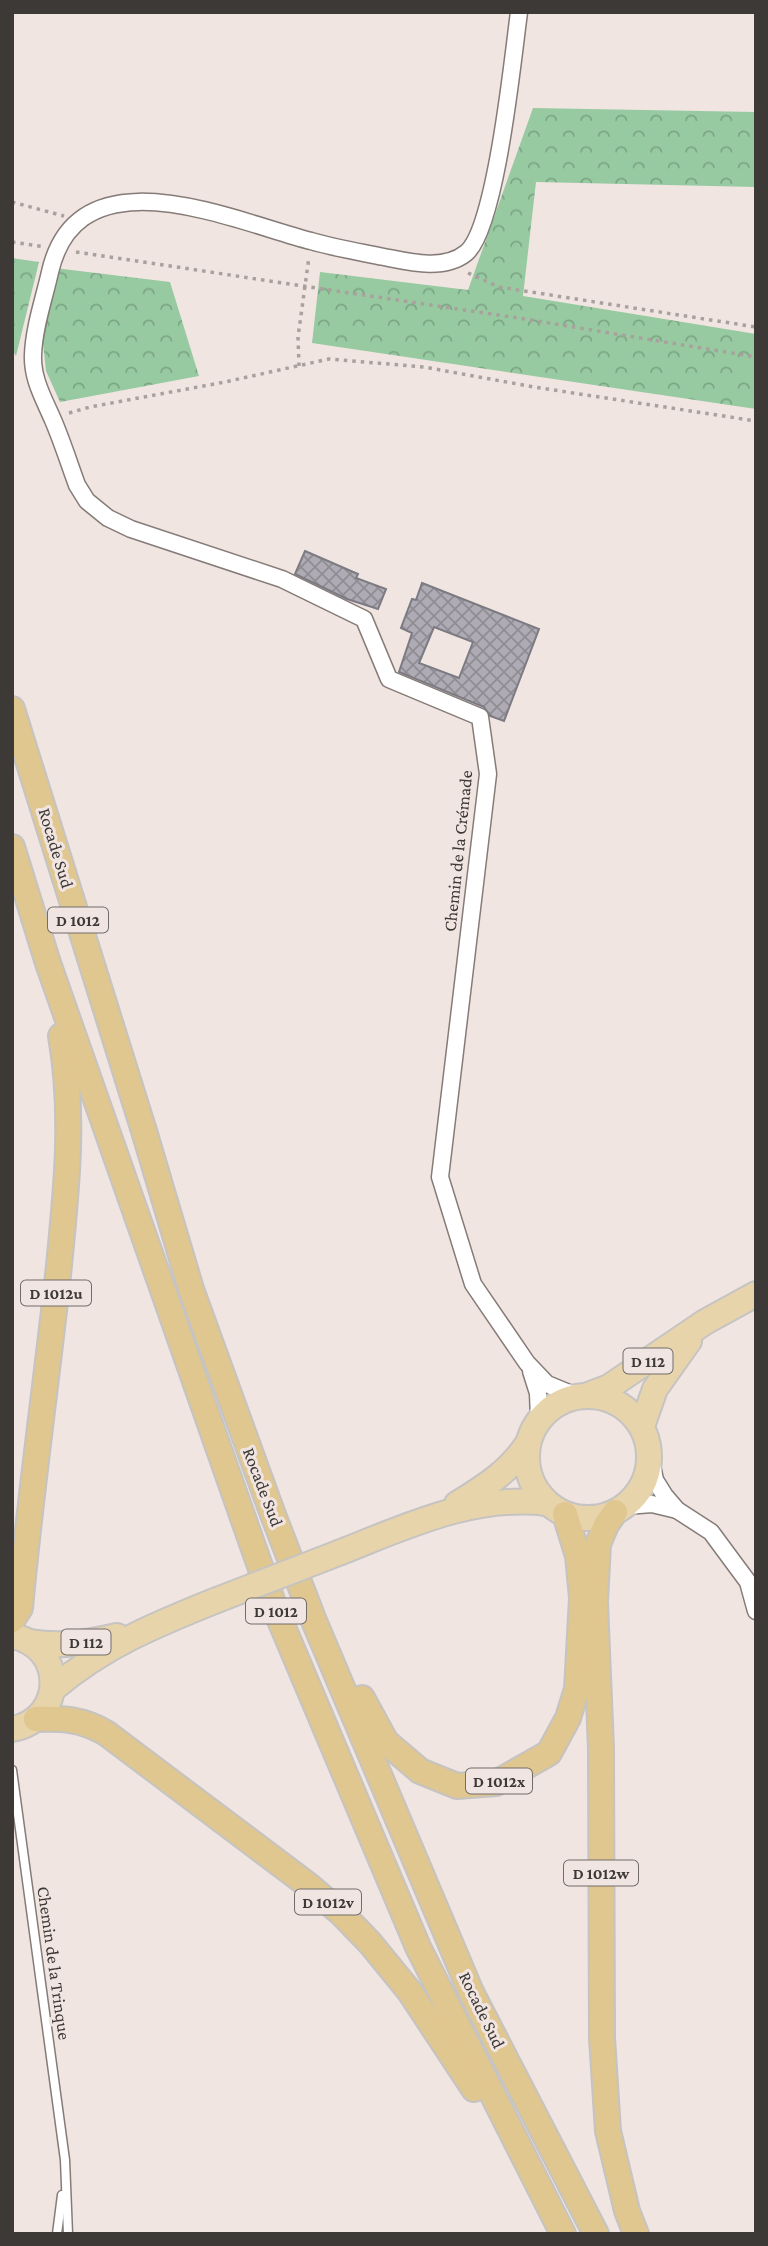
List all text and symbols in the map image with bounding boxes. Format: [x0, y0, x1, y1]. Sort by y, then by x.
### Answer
street label: Chemin de la Crémade [440, 769, 476, 933]
street label: Rocade Sud [34, 806, 78, 891]
road number: D 1012 [48, 908, 108, 932]
road number: D 1012u [21, 1280, 91, 1306]
road number: D 112 [624, 1348, 672, 1373]
street label: Rocade Sud [239, 1445, 287, 1530]
road number: D 1012 [246, 1598, 306, 1624]
road number: D 112 [62, 1630, 110, 1654]
road number: D 1012x [466, 1768, 532, 1794]
road number: D 1012w [564, 1860, 638, 1885]
street label: Chemin de la Trinque [33, 1885, 75, 2041]
road number: D 1012v [295, 1890, 361, 1914]
street label: Rocade Sud [455, 1968, 509, 2052]

